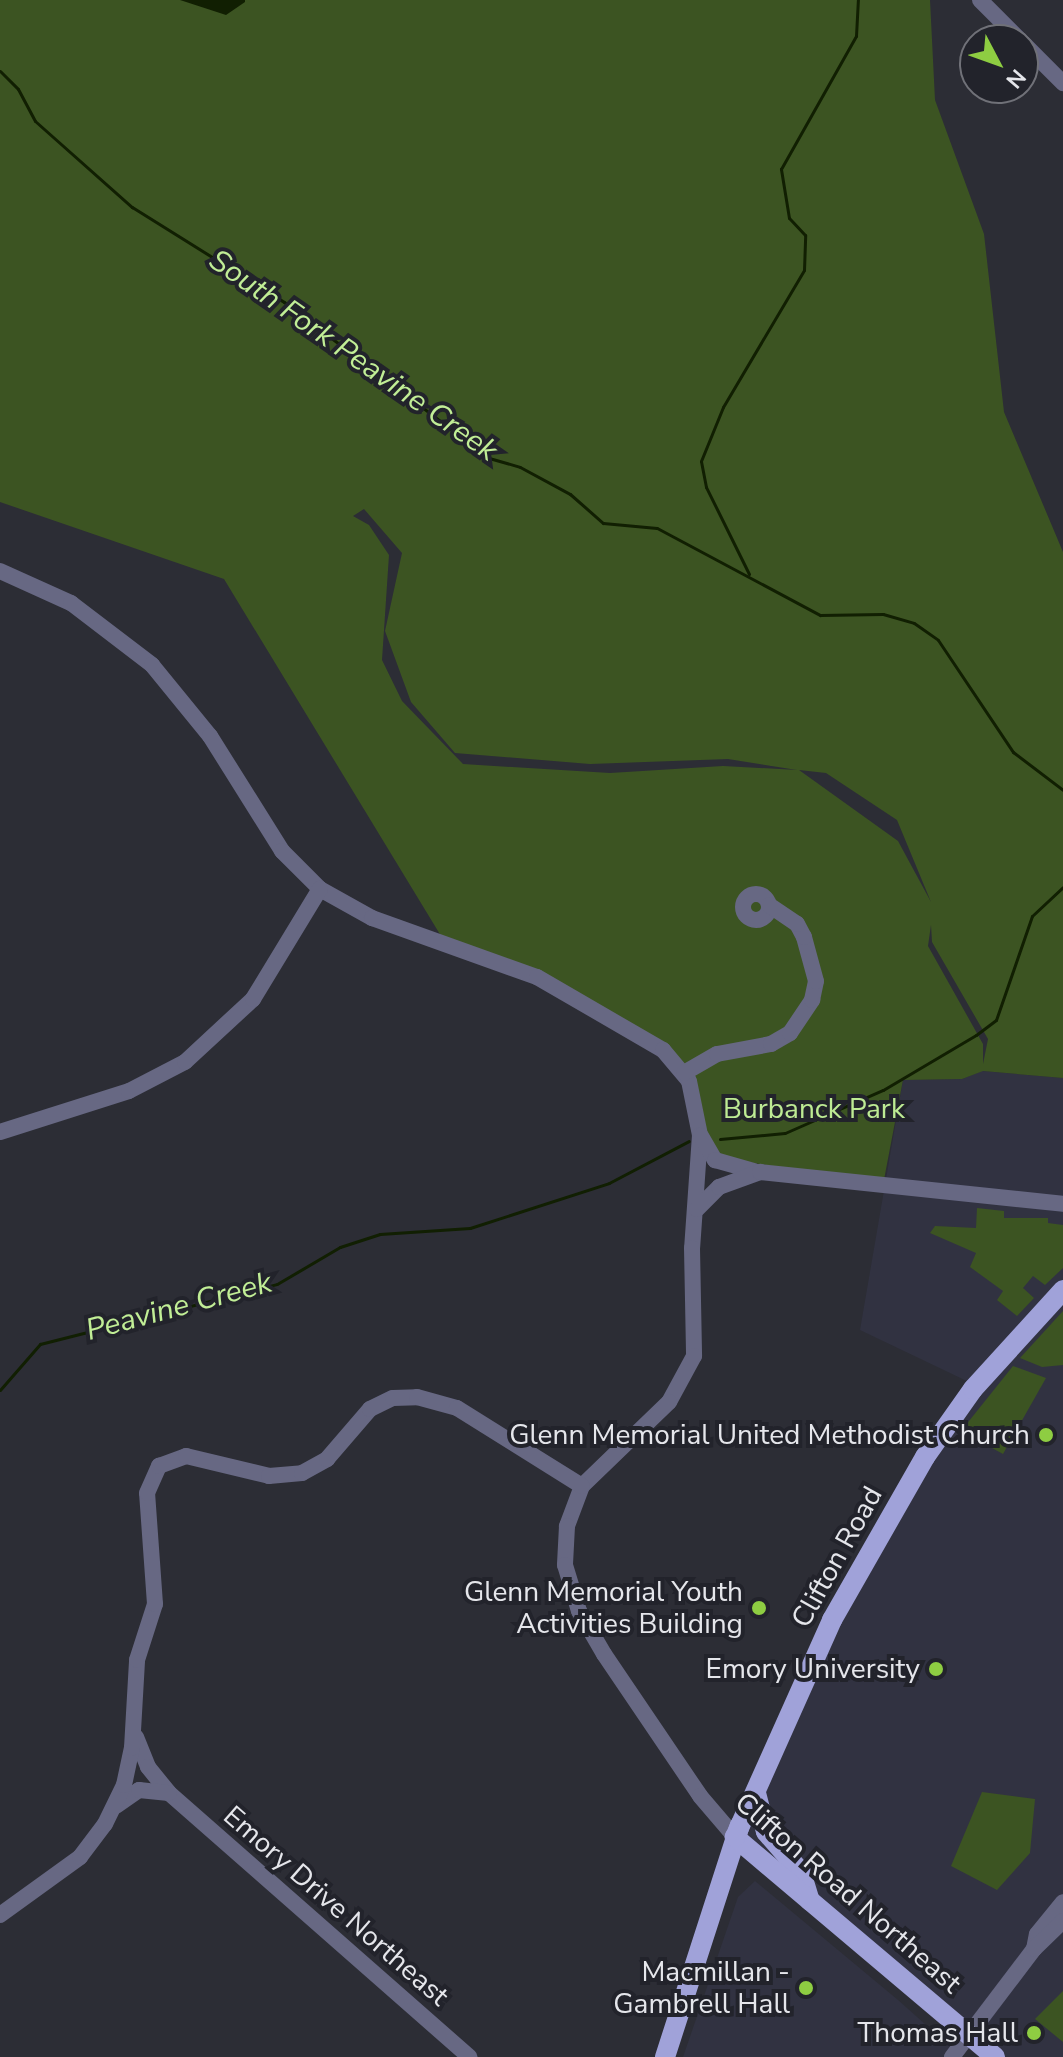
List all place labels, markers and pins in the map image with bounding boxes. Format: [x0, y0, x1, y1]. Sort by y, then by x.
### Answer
place label: Glenn Memorial United Methodist Church [509, 1418, 1030, 1452]
marker: Glenn Memorial United Methodist Church [1037, 1426, 1055, 1444]
place label: Glenn Memorial Youth Activities Building [464, 1575, 743, 1641]
marker: Glenn Memorial Youth Activities Building [750, 1599, 768, 1617]
place label: Emory University [706, 1652, 920, 1686]
marker: Emory University [927, 1660, 945, 1678]
place label: Macmillan - Gambrell Hall [613, 1955, 790, 2021]
marker: Macmillan - Gambrell Hall [797, 1979, 815, 1997]
place label: Thomas Hall [857, 2016, 1018, 2050]
marker: Thomas Hall [1025, 2024, 1043, 2042]

